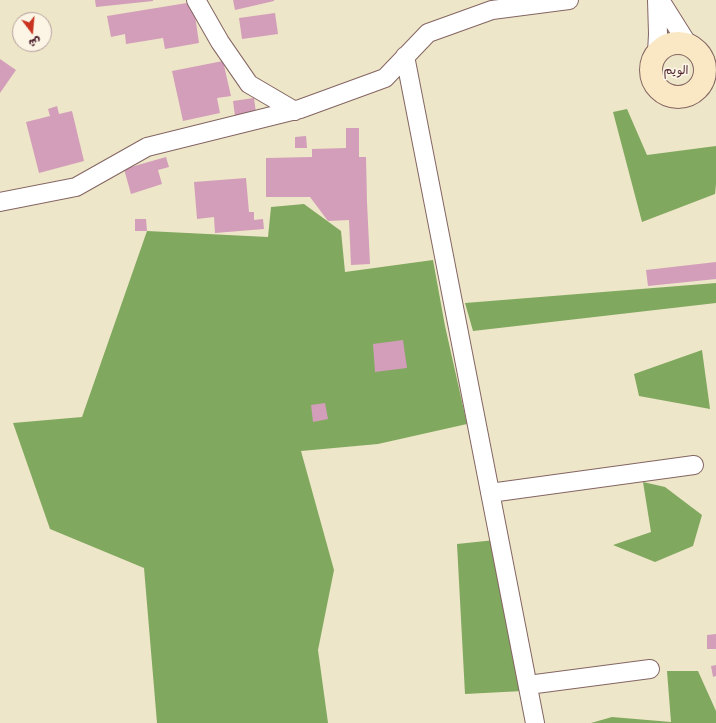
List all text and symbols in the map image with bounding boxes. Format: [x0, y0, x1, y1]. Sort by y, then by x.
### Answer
north arrow [12, 12, 52, 52]
text: ش [27, 34, 43, 52]
district label: الويم [663, 63, 689, 77]

